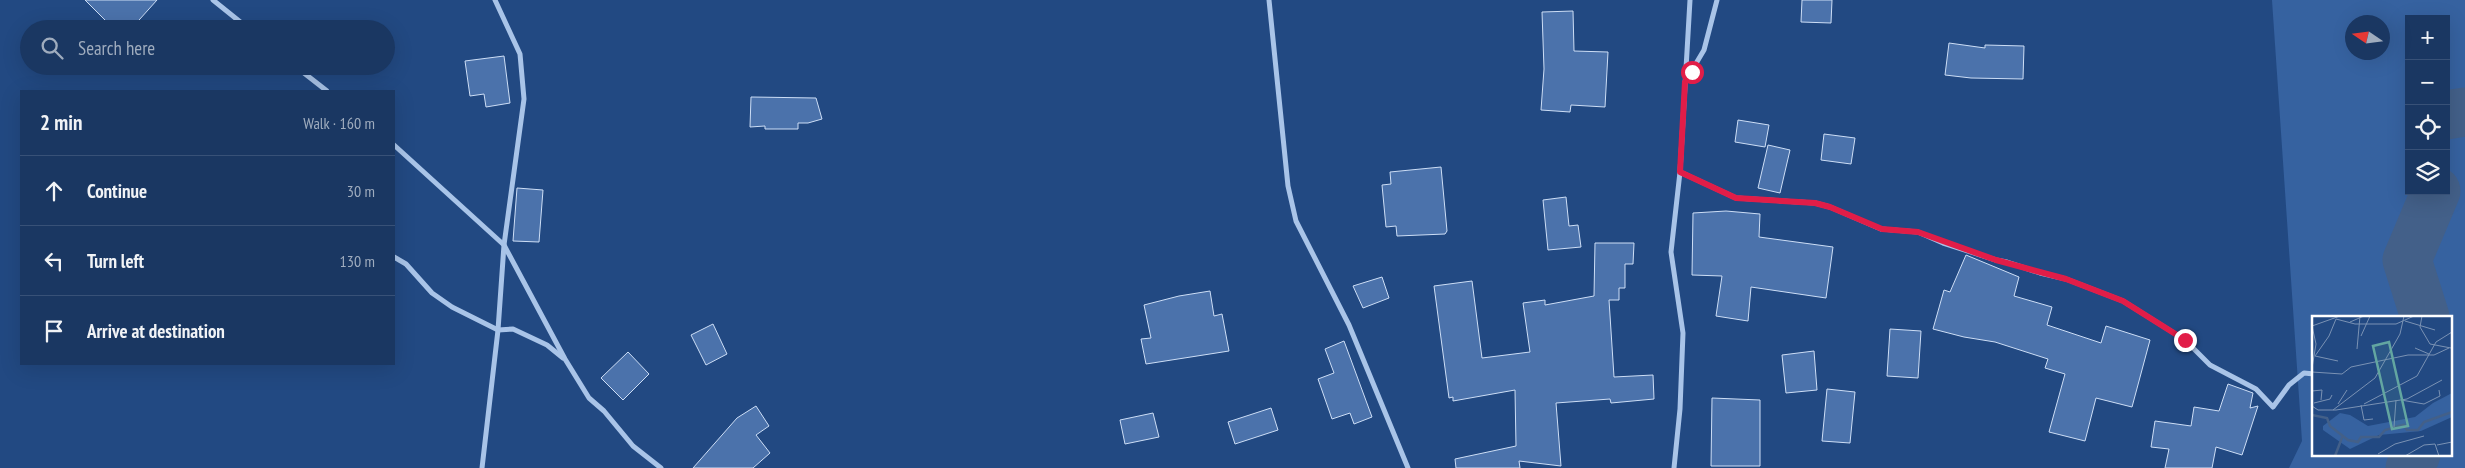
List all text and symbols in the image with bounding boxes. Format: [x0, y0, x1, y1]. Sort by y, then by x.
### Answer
north arrow [2345, 15, 2390, 60]
map controls [2405, 15, 2450, 195]
button: + [2405, 15, 2450, 60]
search box [20, 20, 395, 75]
icon: search [38, 34, 66, 62]
text: Search here [78, 36, 155, 60]
button: − [2405, 60, 2450, 105]
route start [1681, 61, 1704, 84]
button: locate [2405, 105, 2450, 150]
text: 2 min [40, 109, 82, 136]
text: Walk · 160 m [303, 113, 375, 133]
button: layers [2405, 150, 2450, 195]
icon: ahead [40, 177, 68, 205]
text: Continue [87, 179, 147, 203]
text: 30 m [347, 181, 375, 201]
icon: left [40, 247, 68, 275]
text: Turn left [87, 249, 144, 273]
text: 130 m [340, 251, 375, 271]
inset map [2312, 316, 2452, 456]
icon: arrive [40, 317, 68, 345]
text: Arrive at destination [87, 319, 225, 343]
route end [2174, 329, 2197, 352]

